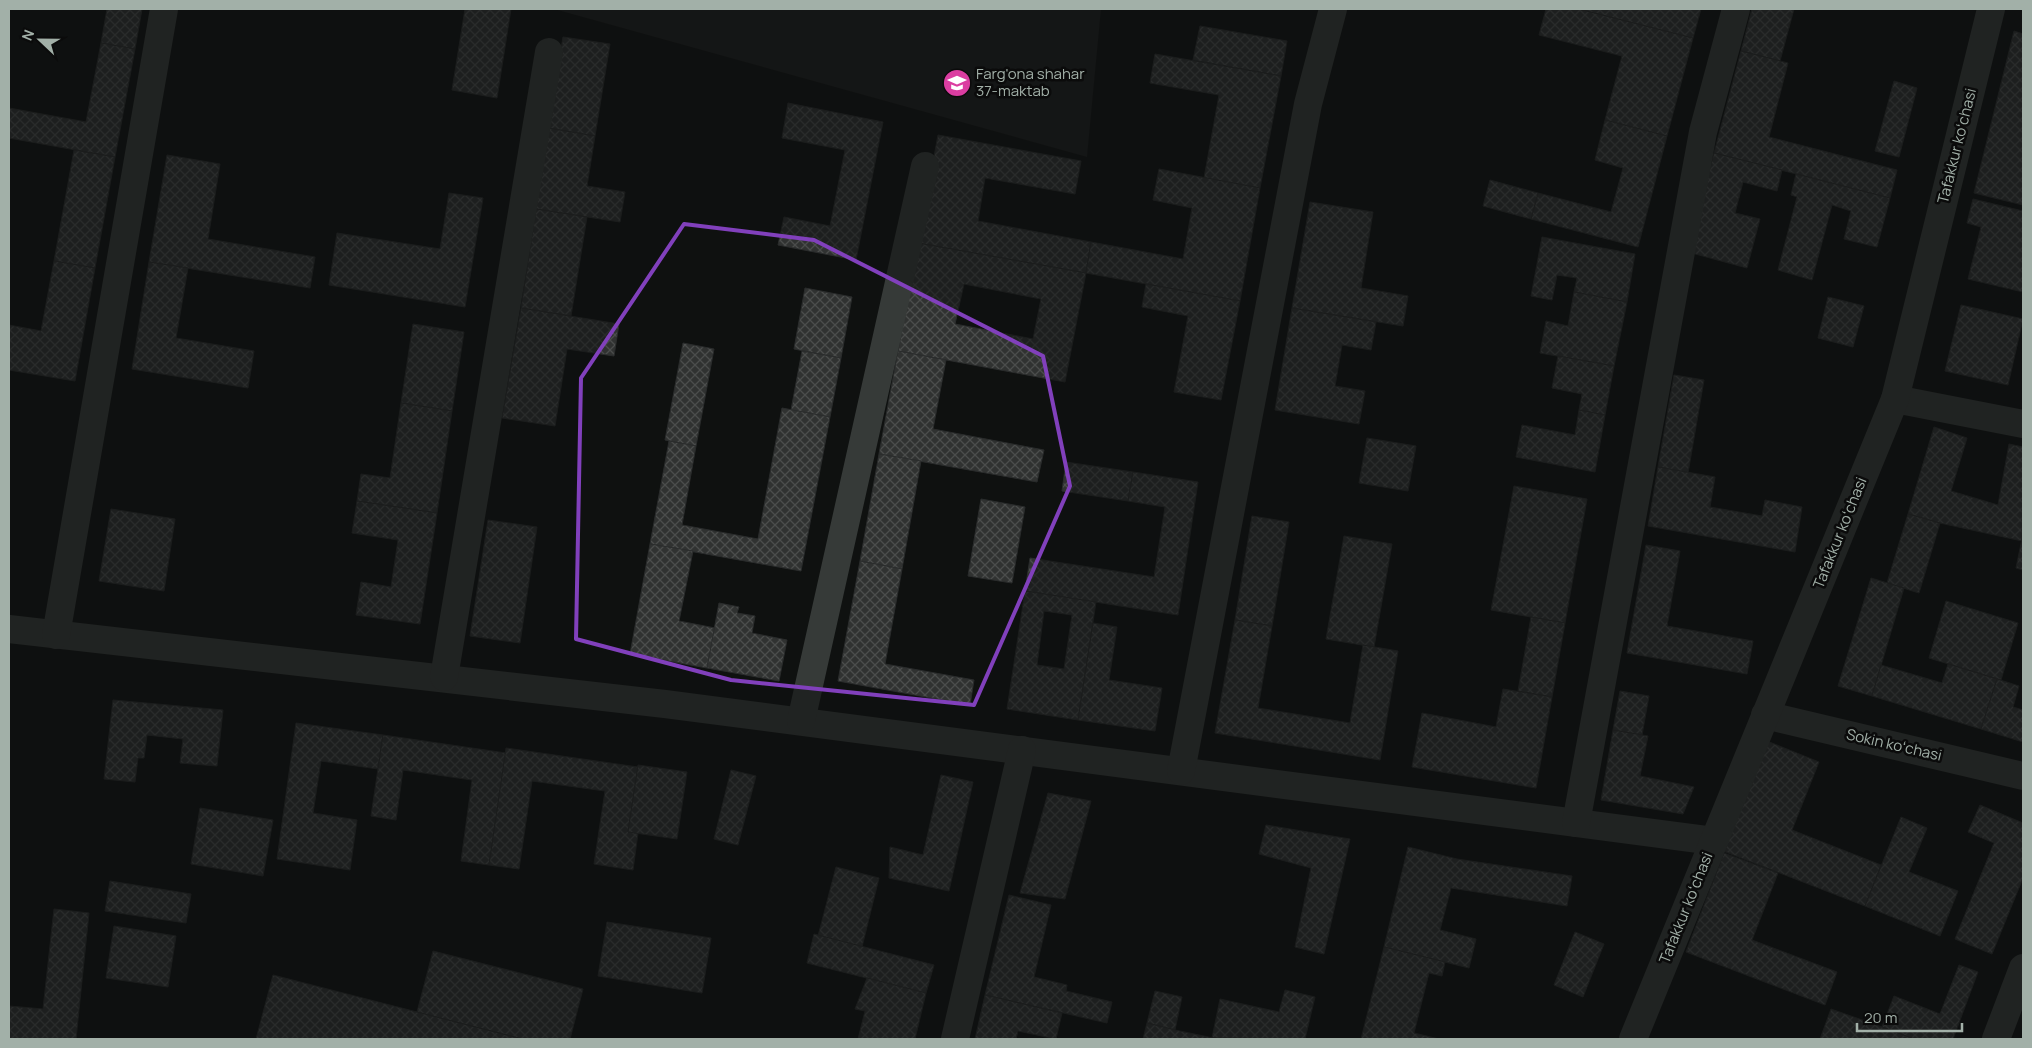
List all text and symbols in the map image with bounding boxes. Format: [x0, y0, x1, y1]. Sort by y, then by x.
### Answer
north arrow [15, 15, 65, 65]
text: N [17, 27, 38, 43]
place label: Farg'ona shahar 37-maktab [976, 63, 1085, 101]
school or university icon: Farg'ona shahar 37-maktab [942, 68, 972, 98]
street label: Tafakkur koʻchasi [1932, 86, 1981, 206]
street label: Tafakkur koʻchasi [1808, 474, 1871, 592]
street label: Sokin koʻchasi [1844, 723, 1944, 766]
street label: Tafakkur koʻchasi [1654, 849, 1717, 967]
scale bar [1857, 1000, 1962, 1032]
text: 20 m [1864, 1007, 1897, 1028]

